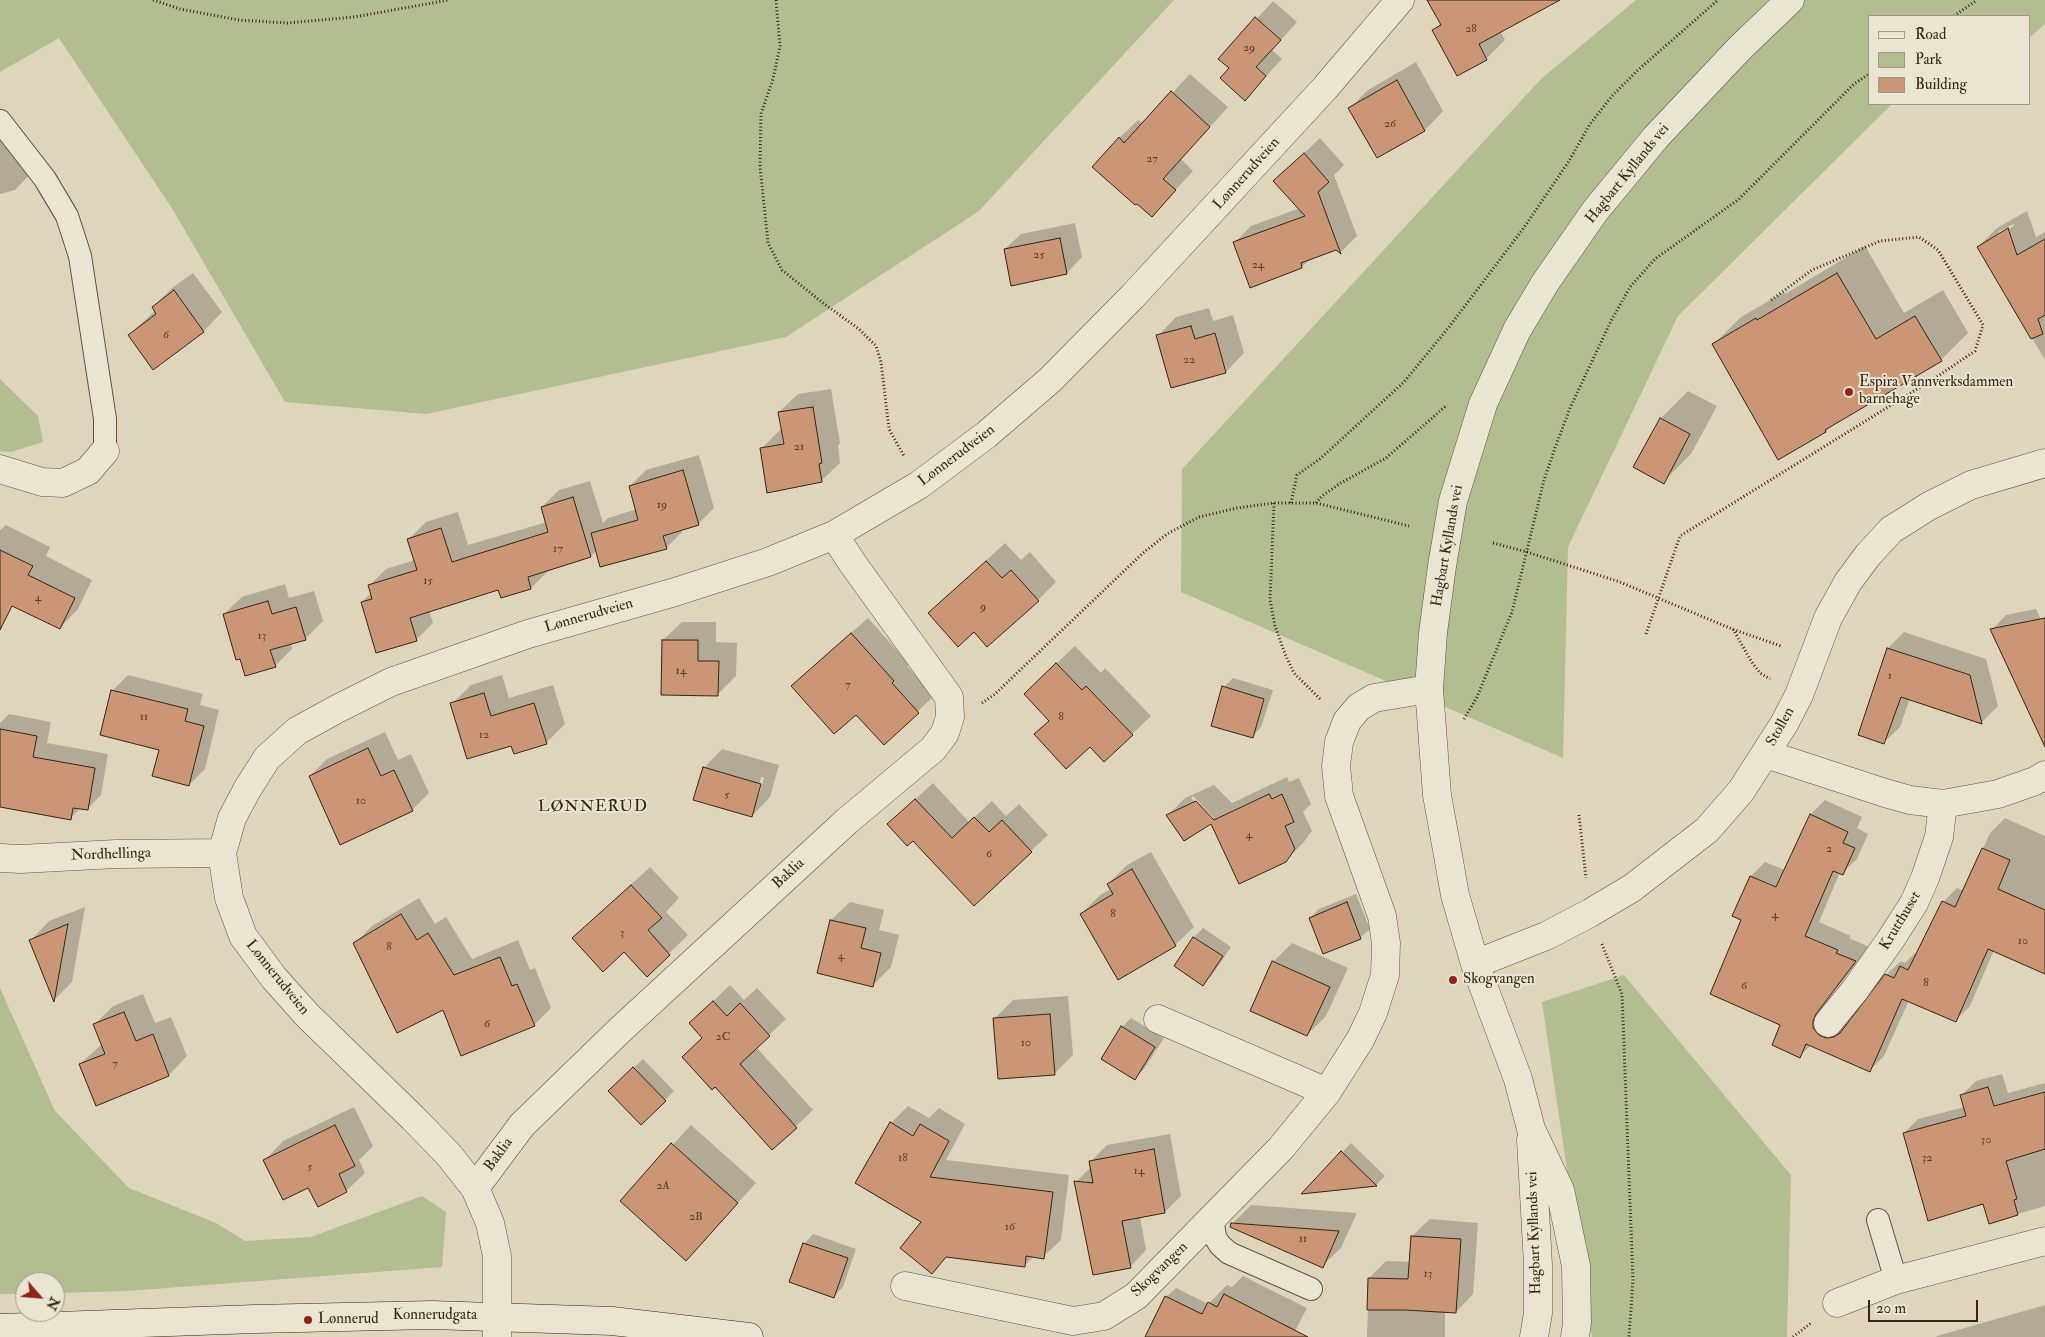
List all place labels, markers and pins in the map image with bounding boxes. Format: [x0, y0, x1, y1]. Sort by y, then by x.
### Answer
place label: Espira Vannverksdammen barnehage [1859, 374, 2013, 409]
marker: Espira Vannverksdammen barnehage [1843, 386, 1855, 398]
place label: Skogvangen [1463, 971, 1535, 989]
marker: Skogvangen [1447, 974, 1459, 986]
place label: Lønnerud [318, 1311, 379, 1329]
marker: Lønnerud [302, 1314, 314, 1326]

